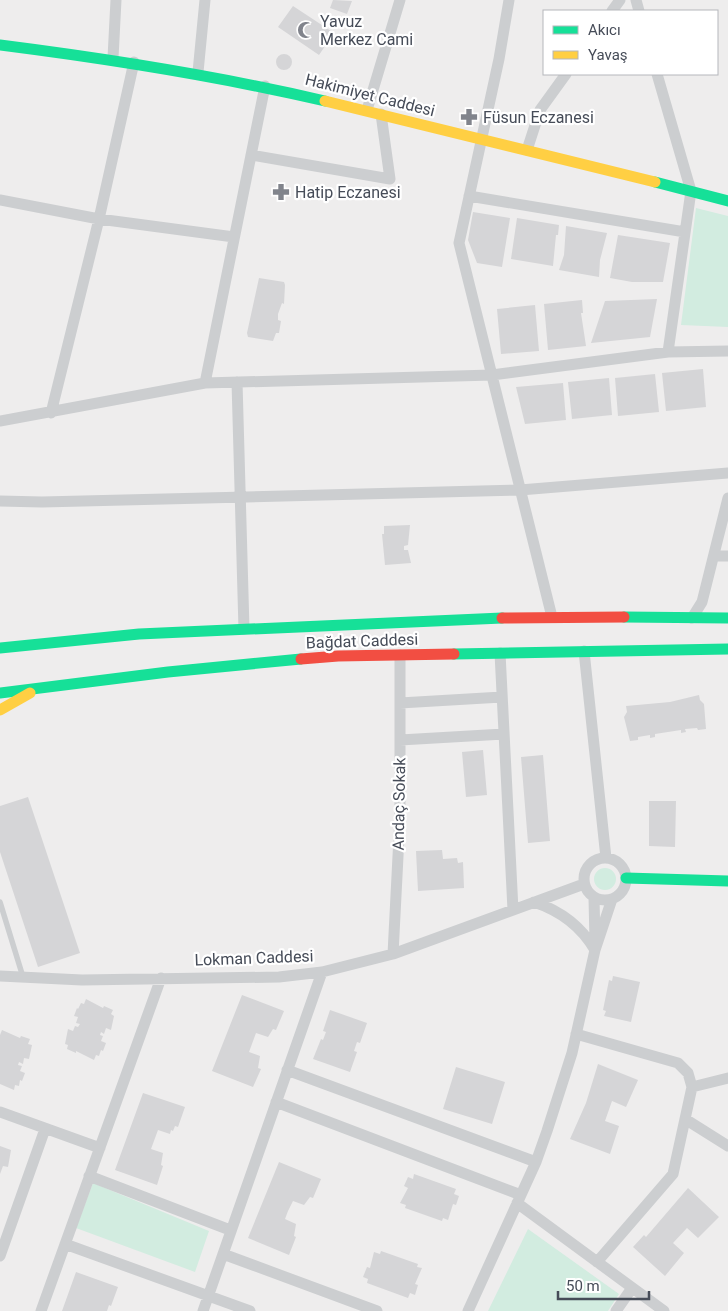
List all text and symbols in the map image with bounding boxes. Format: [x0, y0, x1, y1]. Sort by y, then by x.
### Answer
legend [543, 10, 718, 75]
place label: Yavuz Merkez Cami [320, 12, 413, 49]
mosque icon: Yavuz Merkez Cami [296, 20, 316, 40]
text: Akıcı [588, 21, 621, 39]
text: Yavaş [588, 46, 628, 64]
street label: Hakimiyet Caddesi [303, 70, 437, 120]
pharmacy icon: Füsun Eczanesi [459, 107, 479, 127]
place label: Füsun Eczanesi [483, 108, 594, 127]
pharmacy icon: Hatip Eczanesi [271, 182, 291, 202]
place label: Hatip Eczanesi [295, 183, 401, 202]
street label: Bağdat Caddesi [306, 630, 418, 652]
street label: Andaç Sokak [389, 757, 409, 851]
street label: Lokman Caddesi [194, 946, 314, 970]
scale bar [558, 1268, 649, 1300]
text: 50 m [566, 1277, 600, 1295]

